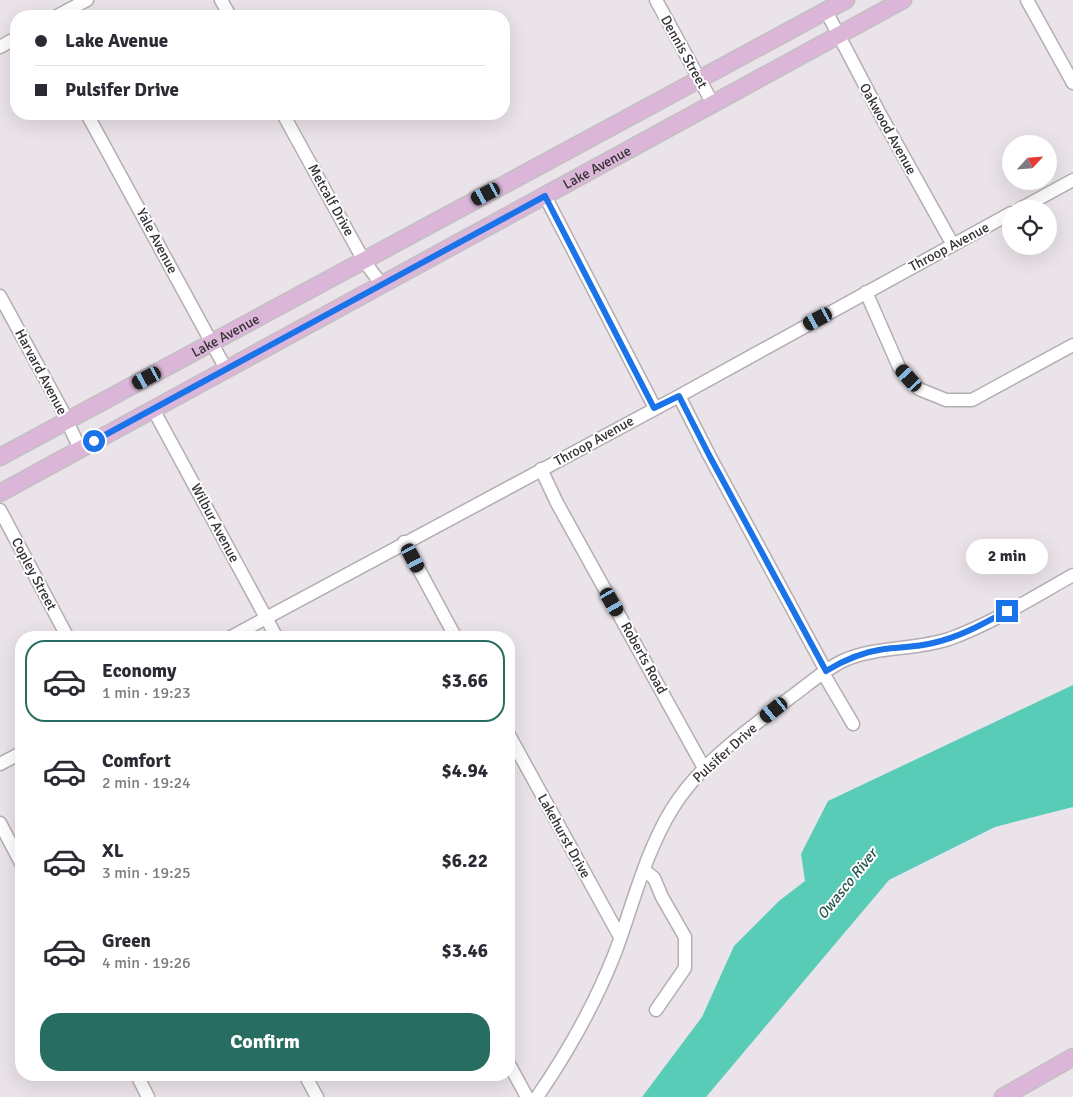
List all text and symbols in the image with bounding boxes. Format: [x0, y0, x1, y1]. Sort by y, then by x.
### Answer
street label: Dennis Street [657, 13, 711, 92]
text: Lake Avenue [65, 29, 168, 53]
text: Pulsifer Drive [65, 78, 179, 102]
street label: Oakwood Avenue [856, 80, 920, 178]
north arrow [1002, 135, 1058, 190]
map controls [1002, 135, 1057, 255]
street label: Lake Avenue [560, 142, 634, 193]
street label: Metcalf Drive [304, 161, 358, 239]
car [469, 180, 502, 208]
button: locate [1002, 200, 1057, 255]
street label: Yale Avenue [133, 206, 181, 276]
street label: Throop Avenue [906, 219, 992, 275]
car [801, 305, 834, 333]
street label: Lake Avenue [188, 310, 262, 361]
street label: Harvard Avenue [11, 326, 71, 418]
car [893, 362, 924, 394]
car [130, 364, 163, 392]
street label: Throop Avenue [551, 412, 637, 470]
route start [83, 430, 105, 452]
street label: Wilbur Avenue [187, 481, 243, 565]
street label: Copley Street [8, 535, 60, 613]
callout: 2 min [966, 538, 1048, 574]
car [399, 541, 426, 575]
text: 2 min [988, 546, 1026, 566]
car [598, 585, 625, 619]
route end [996, 600, 1018, 622]
street label: Roberts Road [617, 619, 671, 697]
icon: car [42, 659, 87, 704]
text: Economy [102, 659, 176, 683]
text: $3.66 [442, 669, 488, 693]
text: 1 min · 19:23 [102, 683, 191, 703]
car [757, 695, 790, 725]
street label: Pulsifer Drive [689, 720, 761, 786]
icon: car [42, 749, 87, 794]
text: Comfort [102, 749, 171, 773]
text: $4.94 [442, 759, 488, 783]
text: 2 min · 19:24 [102, 773, 191, 793]
street label: Lakehurst Drive [534, 791, 594, 881]
icon: car [42, 839, 87, 884]
text: XL [102, 839, 124, 863]
water label: Owasco River [813, 843, 882, 923]
text: $6.22 [442, 849, 488, 873]
text: 3 min · 19:25 [102, 863, 191, 883]
icon: car [42, 929, 87, 974]
text: Green [102, 929, 151, 953]
text: $3.46 [442, 939, 488, 963]
text: 4 min · 19:26 [102, 953, 191, 973]
button: Confirm [40, 1013, 490, 1071]

